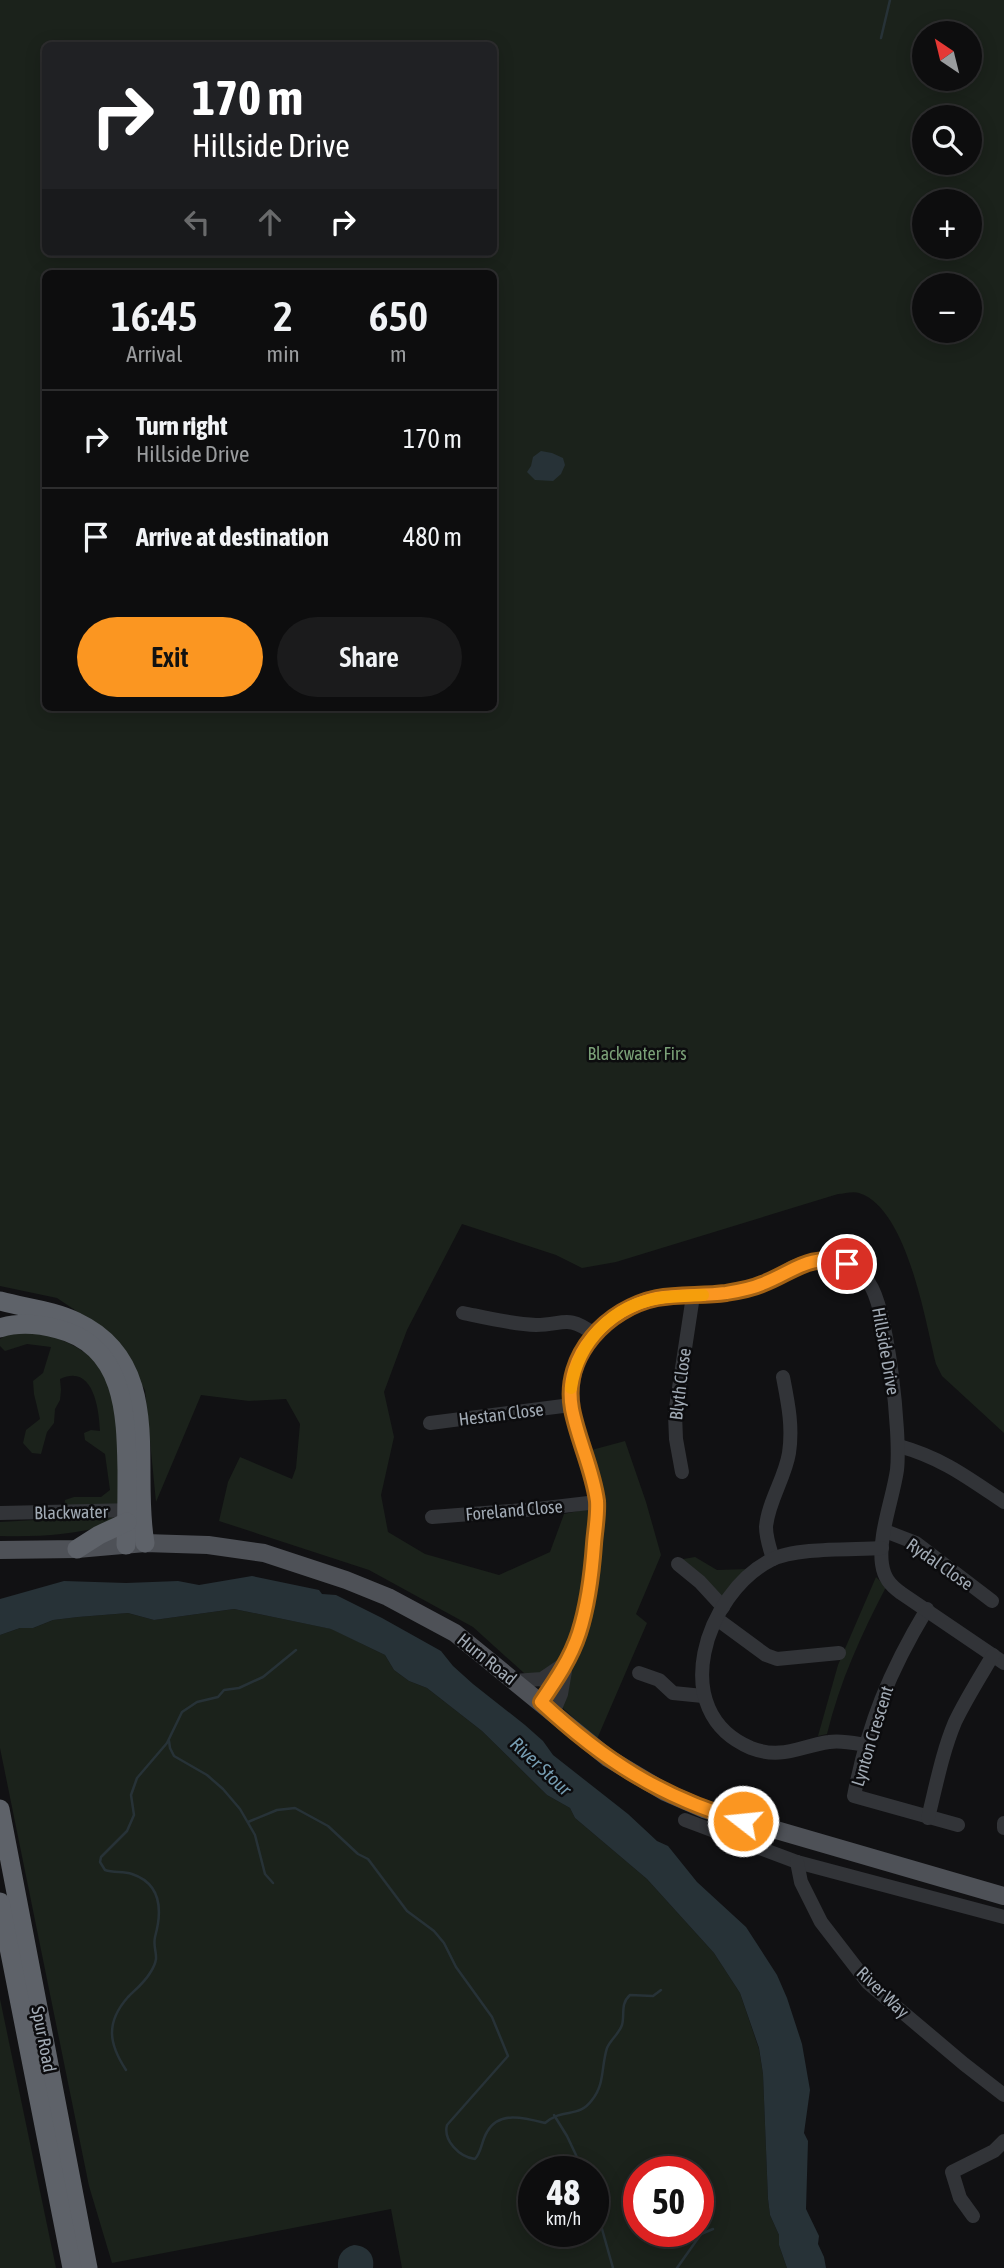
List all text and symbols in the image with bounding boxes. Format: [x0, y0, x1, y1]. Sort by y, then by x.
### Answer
north arrow [912, 21, 982, 91]
map controls [912, 21, 982, 343]
text: 170 m [192, 69, 303, 125]
icon: right [77, 70, 168, 161]
button: search [912, 105, 982, 175]
text: Hillside Drive [192, 127, 350, 164]
button: + [912, 189, 982, 259]
icon: left [178, 203, 216, 241]
icon: ahead [251, 203, 289, 241]
icon: right [324, 203, 362, 241]
button: − [912, 273, 982, 343]
text: 16:45 [111, 292, 198, 340]
text: 2 [273, 292, 293, 340]
text: 650 [369, 292, 428, 340]
text: Arrival [126, 341, 182, 367]
text: min [267, 341, 300, 367]
text: m [390, 341, 407, 367]
text: Turn right [136, 411, 227, 441]
icon: right [77, 420, 115, 458]
text: 170 m [403, 424, 462, 454]
text: Hillside Drive [136, 441, 249, 467]
icon: arrive [77, 518, 115, 556]
text: Arrive at destination [136, 522, 329, 552]
text: 480 m [403, 522, 462, 552]
button: Exit [77, 617, 263, 697]
button: Share [277, 617, 462, 697]
park label: Blackwater Firs [587, 1043, 687, 1064]
pin [817, 1234, 877, 1294]
icon: arrive [828, 1245, 866, 1283]
street label: Hillside Drive [868, 1305, 904, 1397]
street label: Blyth Close [665, 1347, 695, 1421]
street label: Hestan Close [457, 1398, 545, 1430]
street label: Foreland Close [465, 1495, 563, 1525]
street label: Blackwater [34, 1501, 109, 1523]
street label: Rydal Close [903, 1534, 977, 1594]
street label: Hurn Road [453, 1629, 521, 1689]
street label: Lynton Crescent [847, 1683, 897, 1789]
water label: River Stour [506, 1732, 577, 1801]
position arrow [706, 1784, 780, 1858]
street label: River Way [852, 1962, 914, 2022]
street label: Spur Road [27, 2004, 61, 2074]
speed limit sign: 50 [623, 2156, 714, 2247]
text: 48 [547, 2172, 580, 2212]
text: km/h [546, 2208, 581, 2229]

